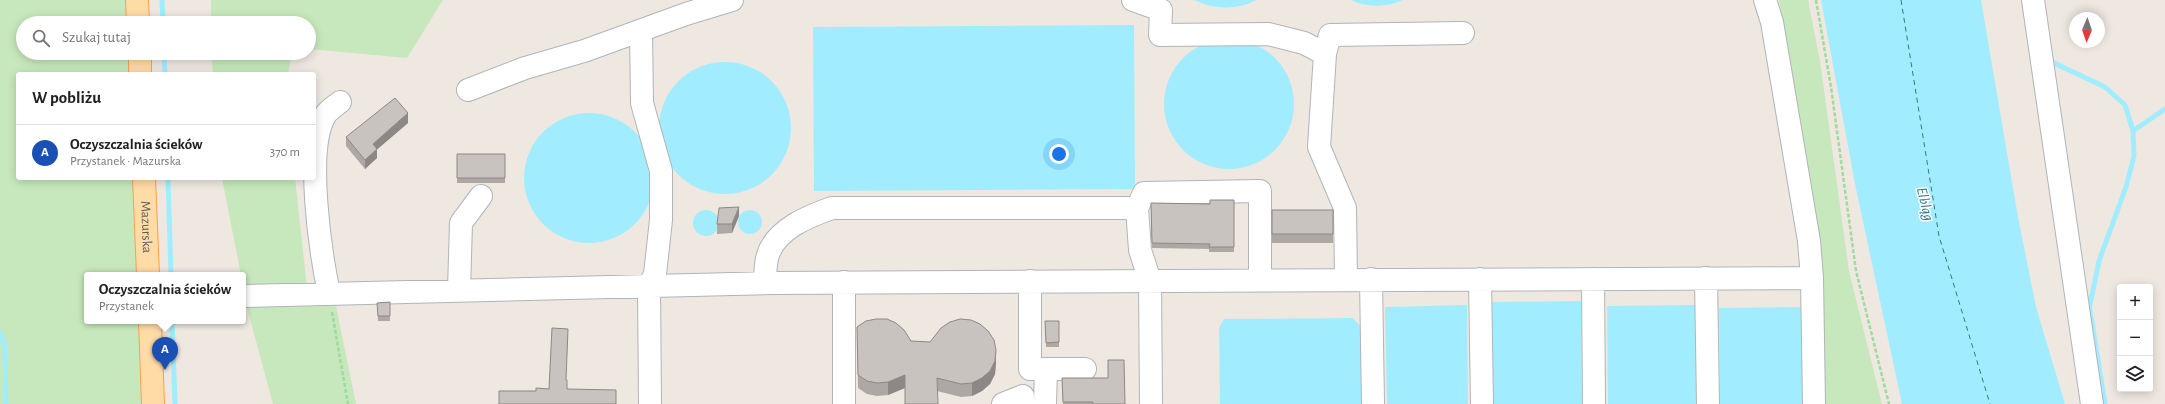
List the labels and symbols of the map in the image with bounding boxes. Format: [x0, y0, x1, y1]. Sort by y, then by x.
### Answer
north arrow [2069, 12, 2105, 48]
your location [1049, 144, 1069, 164]
water label: Elbląg [1914, 186, 1936, 222]
street label: Mazurska [138, 200, 154, 254]
pin: A [152, 337, 178, 370]

